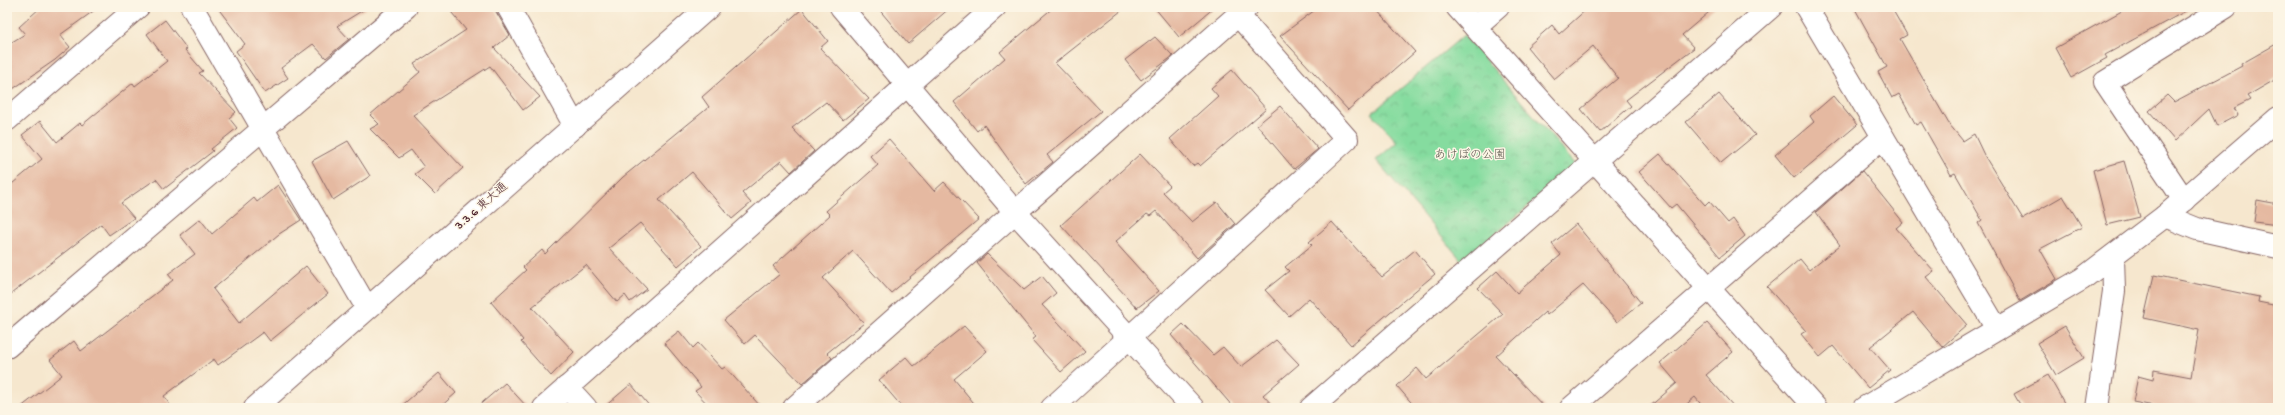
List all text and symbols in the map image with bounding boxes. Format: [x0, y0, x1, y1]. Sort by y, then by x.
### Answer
park label: あけぼの公園 [1434, 148, 1506, 163]
street label: 3.3.6 東大通 [451, 180, 511, 234]

